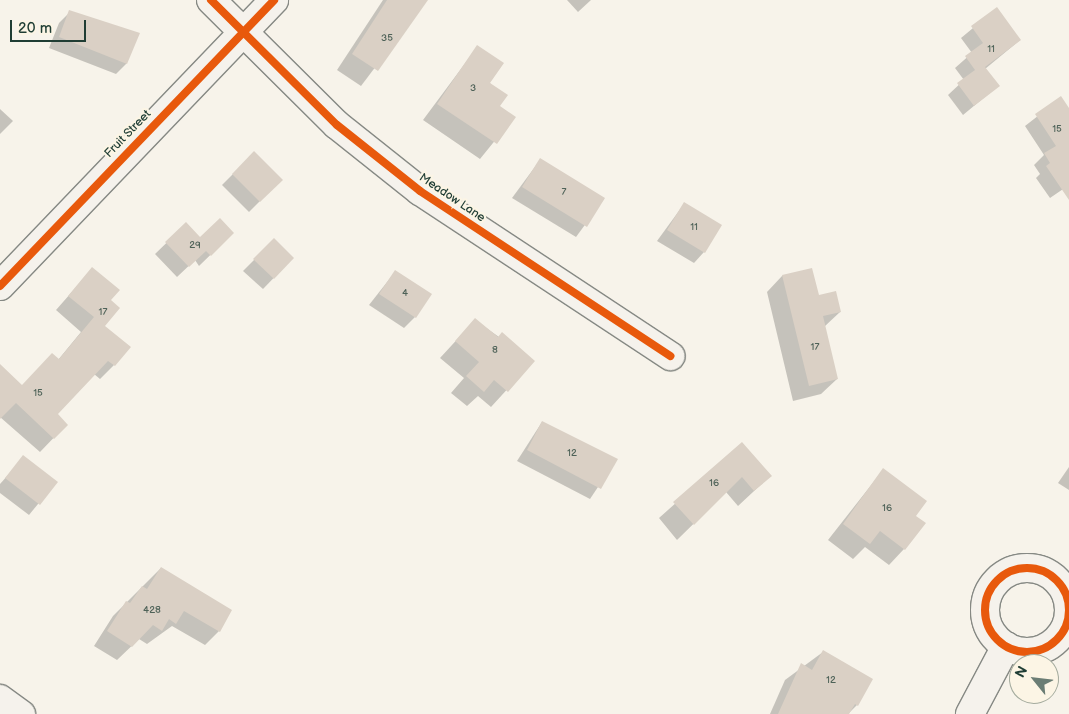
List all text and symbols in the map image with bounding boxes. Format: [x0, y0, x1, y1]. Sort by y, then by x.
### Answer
scale bar [12, 10, 89, 42]
text: 20 m [18, 19, 52, 38]
house number: 35 [381, 33, 393, 45]
house number: 11 [987, 44, 995, 56]
house number: 3 [470, 83, 476, 95]
street label: Fruit Street [102, 107, 154, 161]
house number: 15 [1052, 124, 1062, 136]
street label: Meadow Lane [416, 171, 488, 225]
house number: 7 [562, 187, 566, 199]
house number: 11 [690, 222, 698, 234]
house number: 29 [189, 240, 201, 252]
house number: 4 [402, 288, 408, 300]
house number: 17 [99, 307, 107, 319]
house number: 17 [811, 342, 819, 354]
house number: 8 [492, 345, 498, 357]
house number: 15 [33, 388, 43, 400]
house number: 12 [567, 448, 577, 460]
house number: 16 [709, 478, 719, 490]
house number: 16 [882, 503, 892, 515]
house number: 428 [143, 605, 161, 617]
north arrow [1009, 654, 1059, 704]
text: N [1011, 663, 1031, 681]
house number: 12 [826, 675, 836, 687]

